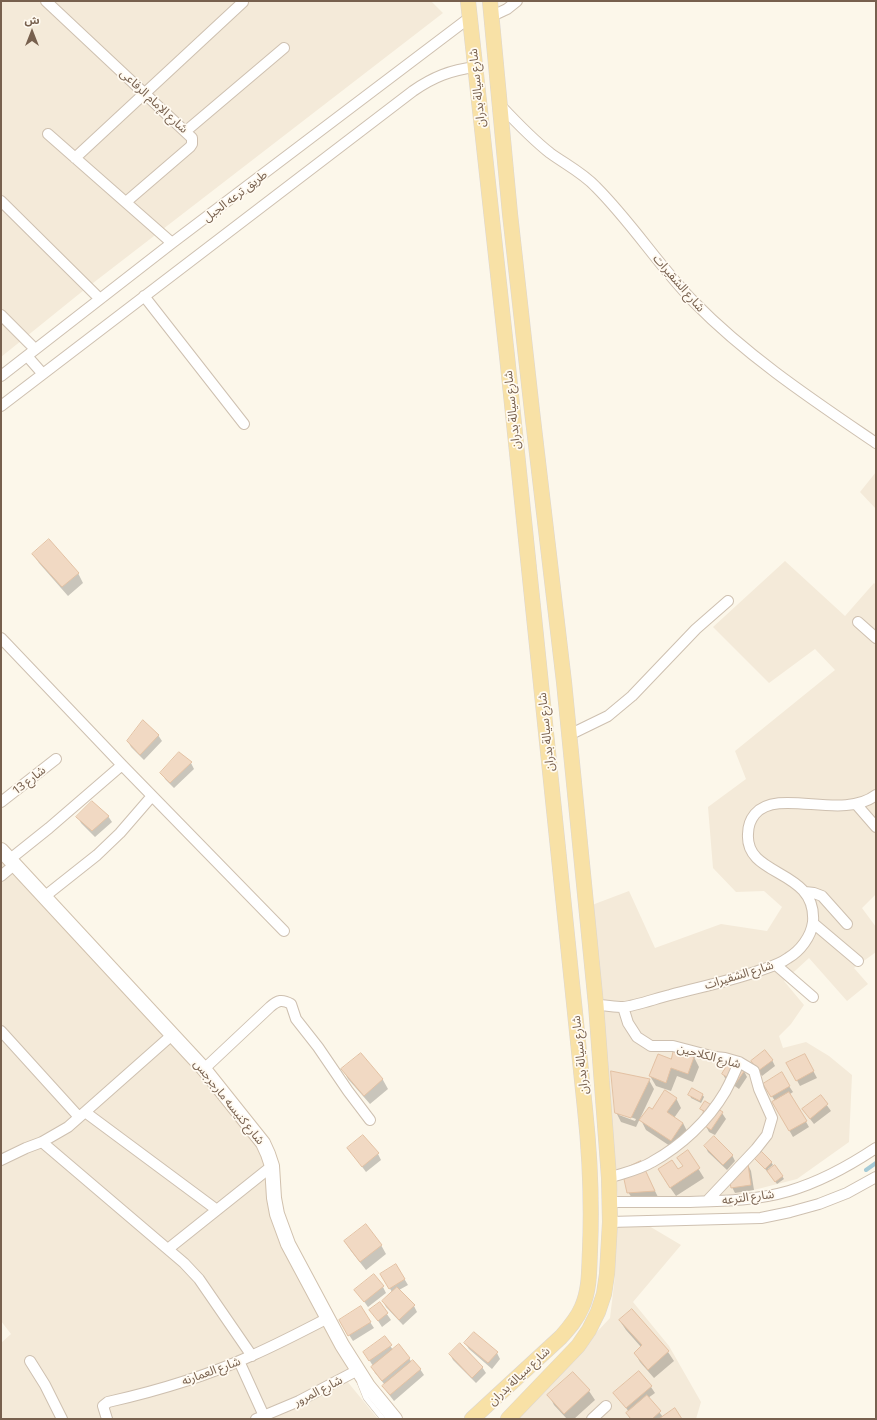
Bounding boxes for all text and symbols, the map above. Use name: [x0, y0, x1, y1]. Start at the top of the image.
north arrow: [12, 12, 52, 52]
text: ش: [24, 13, 40, 26]
street label: شارع سيالة بدران: [466, 48, 488, 128]
street label: شارع الإمام الرفاعى: [117, 66, 191, 136]
street label: طريق ترعه الجبل: [200, 167, 270, 225]
street label: شارع الشقيرات: [650, 251, 708, 315]
street label: شارع سيالة بدران: [501, 370, 523, 450]
street label: شارع سيالة بدران: [535, 692, 557, 772]
street label: شارع 13: [10, 763, 48, 797]
street label: شارع الشقيرات: [703, 958, 775, 992]
street label: شارع سيالة بدران: [569, 1015, 591, 1095]
street label: شارع الكلاحين: [676, 1041, 742, 1071]
street label: شارع كنيسه مارجرجس: [190, 1057, 268, 1147]
street label: شارع الترعه: [721, 1187, 775, 1207]
street label: شارع سيالة بدران: [485, 1344, 553, 1408]
street label: شارع العمارنه: [180, 1354, 242, 1388]
street label: شارع المرور: [291, 1373, 345, 1409]

